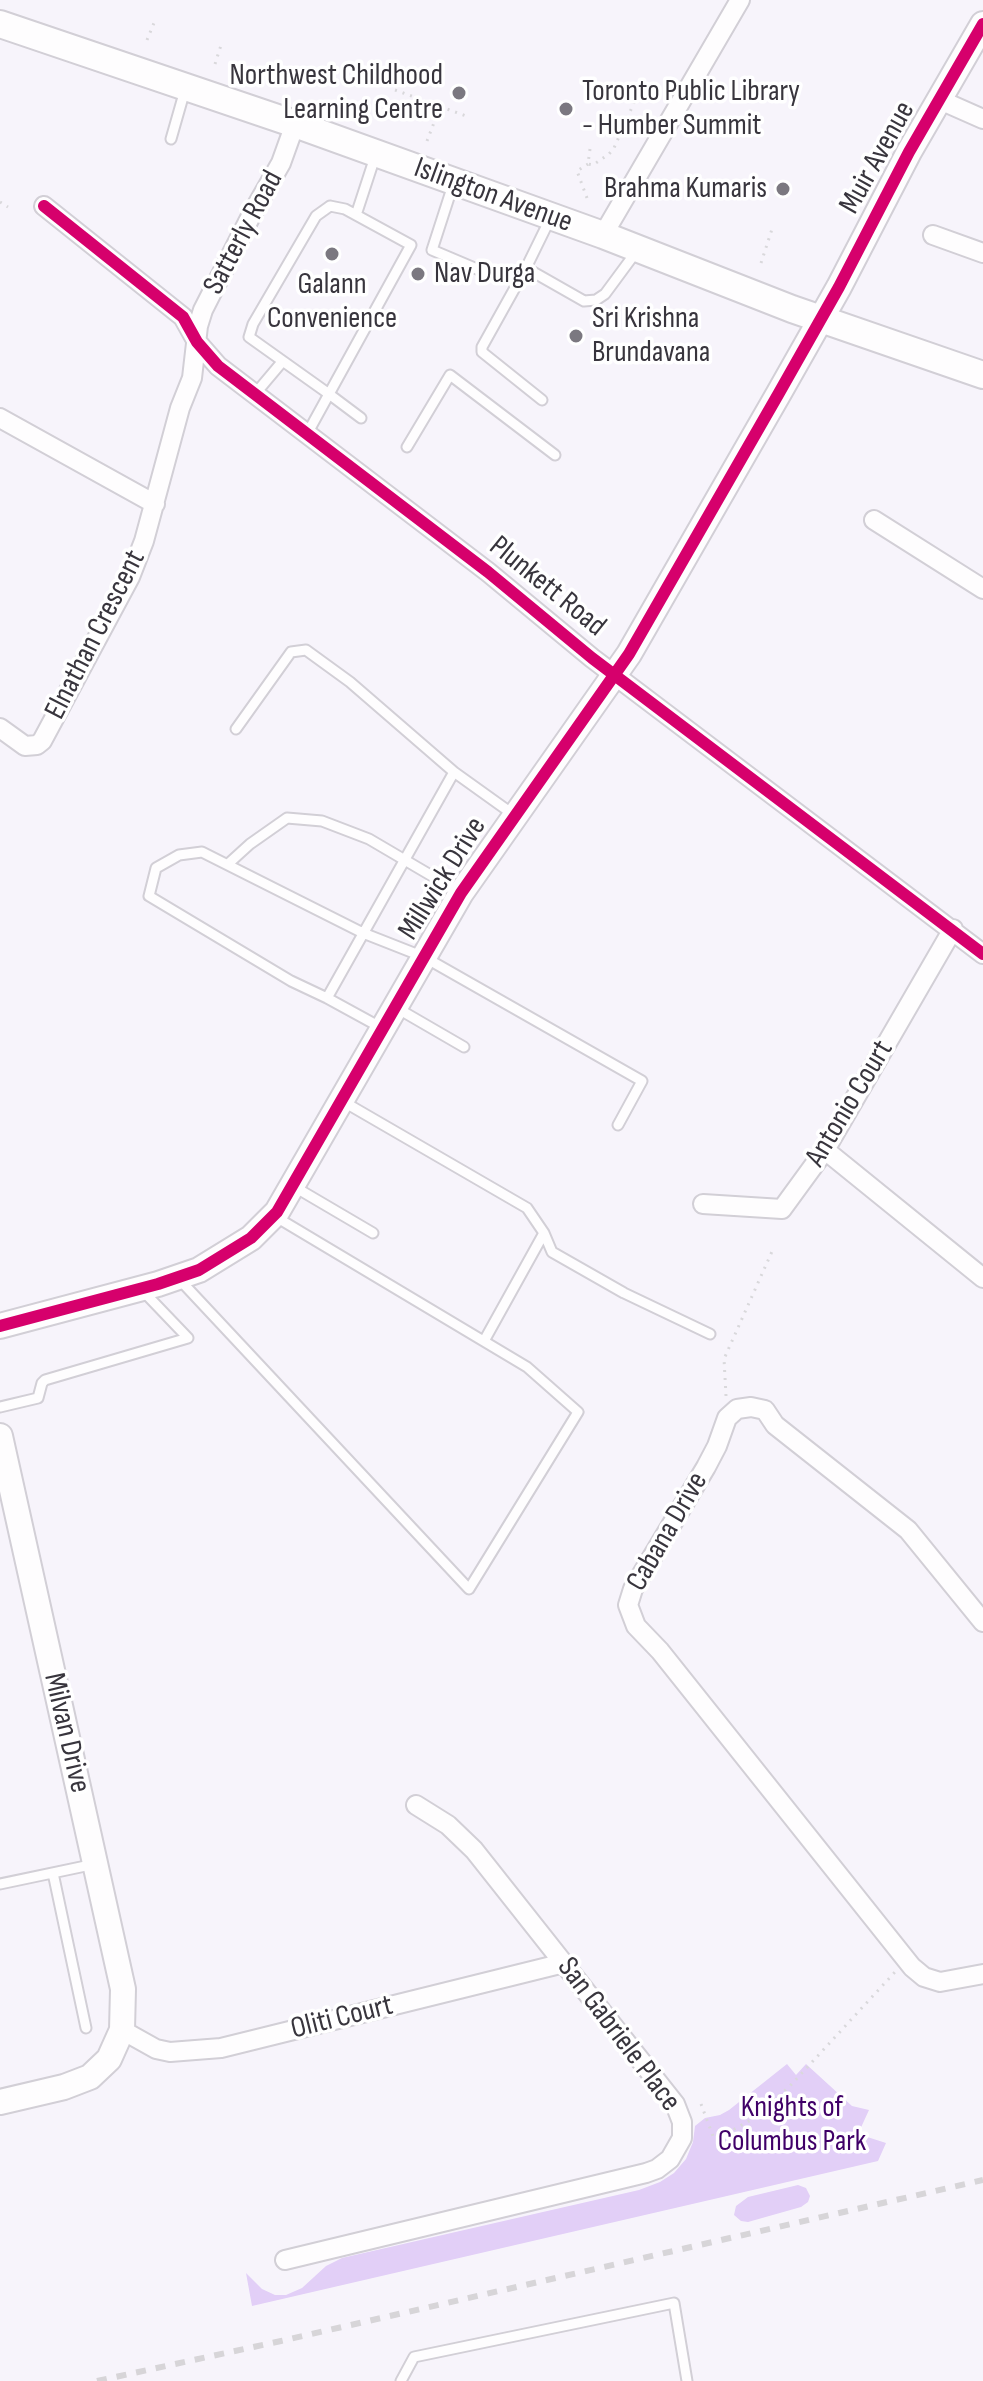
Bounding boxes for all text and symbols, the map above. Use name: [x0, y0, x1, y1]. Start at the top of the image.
place label: Northwest Childhood Learning Centre: [230, 58, 443, 128]
place label: Toronto Public Library - Humber Summit: [582, 74, 800, 144]
marker: Northwest Childhood Learning Centre: [450, 84, 468, 102]
street label: Muir Avenue: [833, 96, 923, 220]
marker: Toronto Public Library - Humber Summit: [557, 100, 575, 118]
street label: Islington Avenue: [409, 151, 577, 241]
street label: Satterly Road: [196, 165, 292, 301]
place label: Brahma Kumaris: [604, 171, 767, 207]
marker: Brahma Kumaris: [774, 180, 792, 198]
marker: Galann Convenience: [323, 245, 341, 263]
place label: Nav Durga: [434, 256, 535, 292]
marker: Nav Durga: [409, 265, 427, 283]
place label: Galann Convenience: [267, 267, 397, 338]
place label: Sri Krishna Brundavana: [592, 301, 710, 372]
marker: Sri Krishna Brundavana: [567, 327, 585, 345]
street label: Plunkett Road: [481, 529, 613, 645]
street label: Elnathan Crescent: [38, 544, 154, 726]
street label: Millwick Drive: [391, 811, 495, 947]
street label: Antonio Court: [798, 1034, 902, 1174]
street label: Cabana Drive: [620, 1466, 716, 1598]
street label: Milvan Drive: [35, 1670, 97, 1796]
street label: San Gabriele Place: [548, 1951, 688, 2119]
street label: Oliti Court: [287, 1988, 397, 2048]
park label: Knights of Columbus Park: [718, 2090, 866, 2160]

